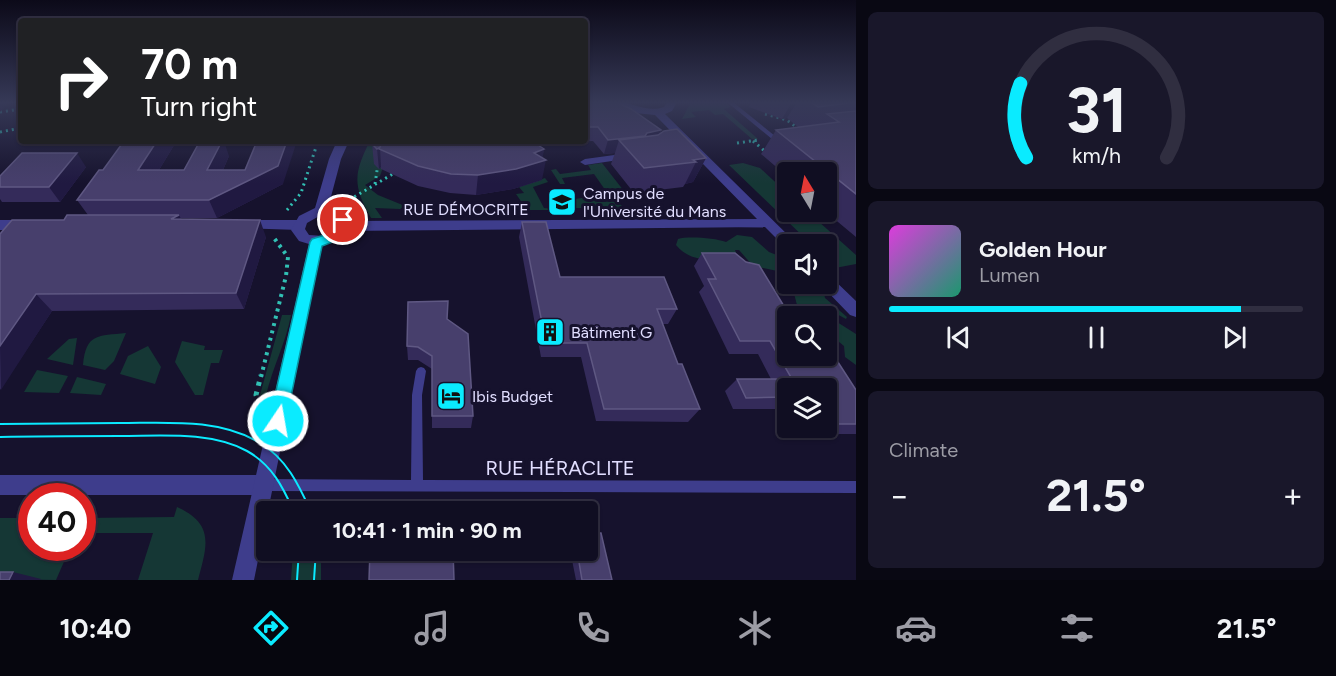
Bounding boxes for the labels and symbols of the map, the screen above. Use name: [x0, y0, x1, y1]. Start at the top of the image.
north arrow: [777, 162, 837, 222]
place label: Campus de l'Université du Mans: [583, 184, 726, 221]
school or university icon: Campus de l'Université du Mans: [546, 186, 578, 218]
pin: [317, 194, 368, 245]
street label: RUE DÉMOCRITE: [403, 200, 529, 219]
building icon: Bâtiment G: [534, 316, 566, 348]
place label: Bâtiment G: [571, 323, 652, 342]
hotel icon: Ibis Budget: [435, 380, 467, 412]
place label: Ibis Budget: [472, 387, 553, 406]
position arrow: [246, 389, 310, 453]
street label: RUE HÉRACLITE: [485, 456, 635, 480]
speed limit sign: 40: [18, 483, 96, 561]

